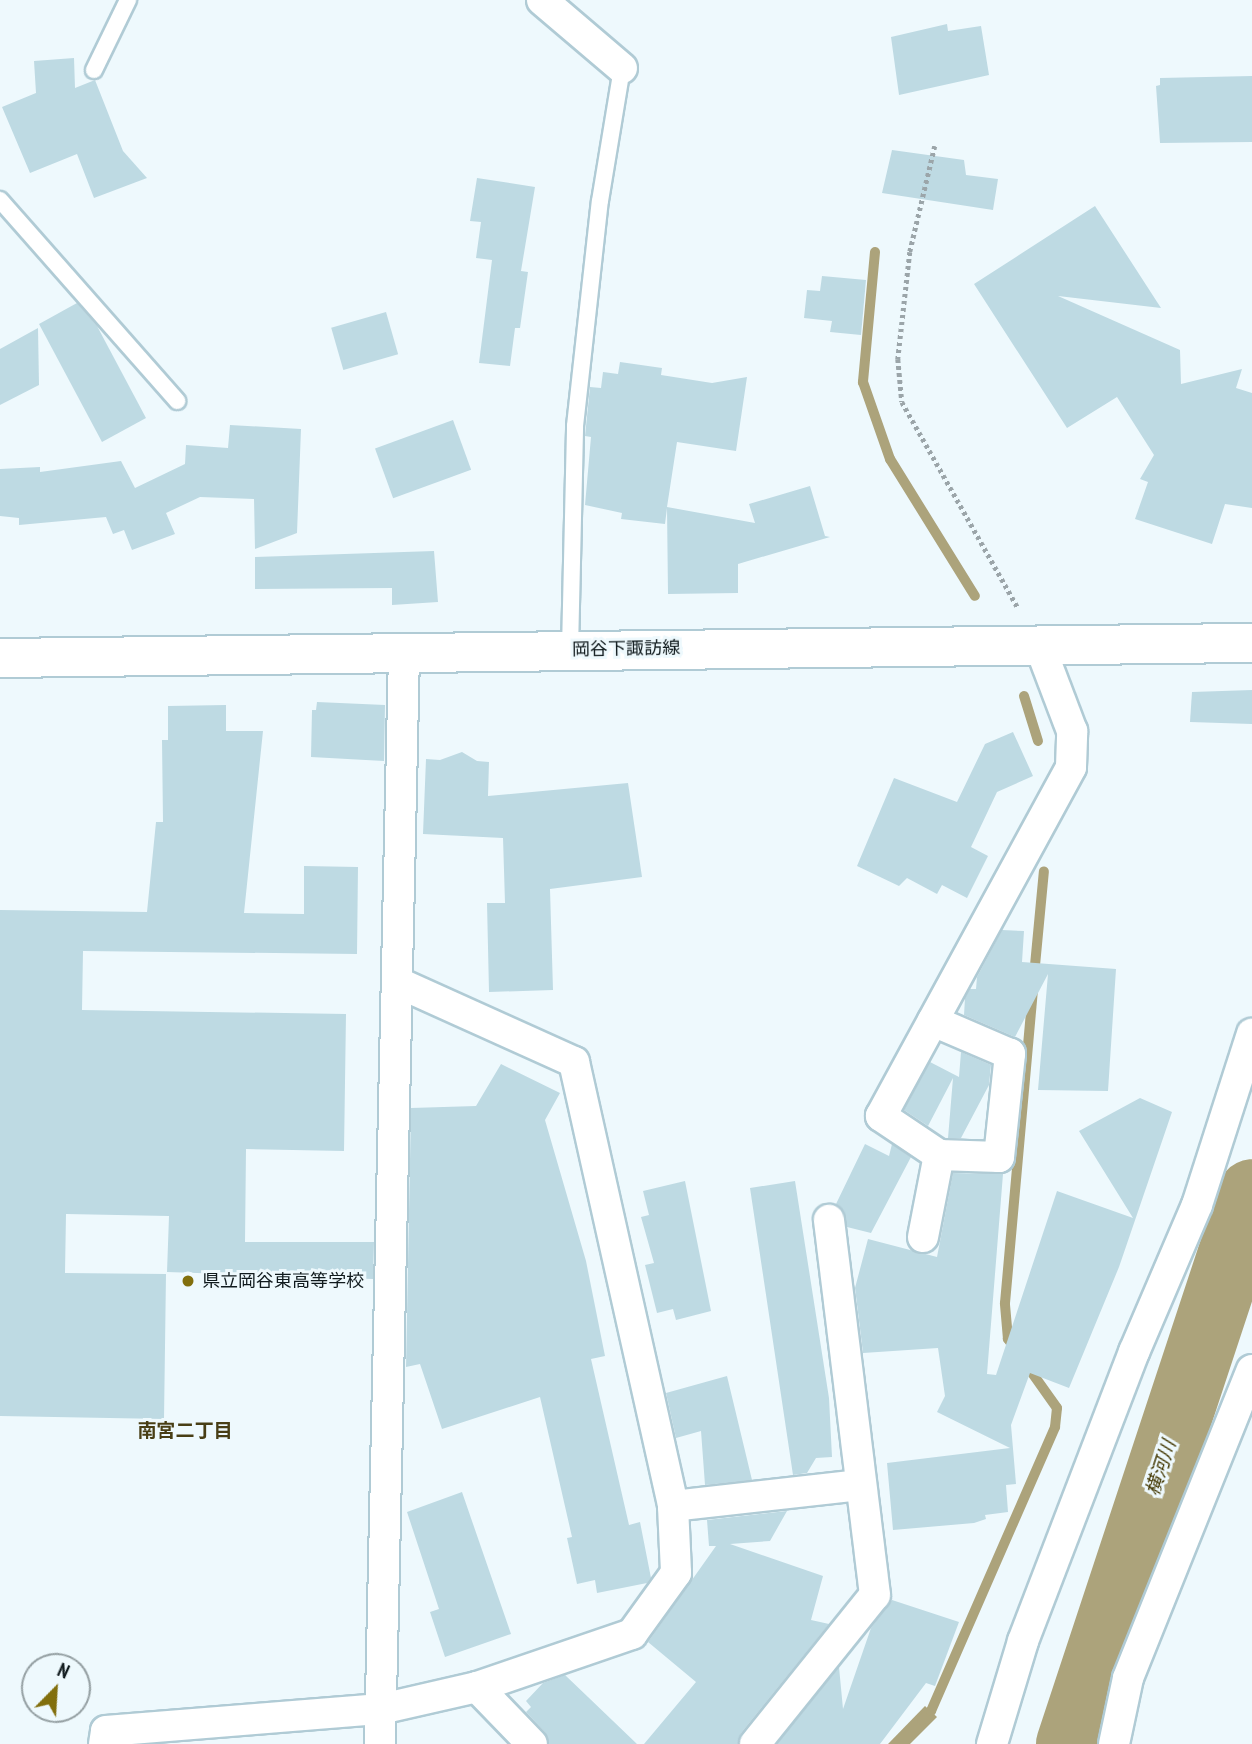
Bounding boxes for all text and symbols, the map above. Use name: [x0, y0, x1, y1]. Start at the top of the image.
street label: 岡谷下諏訪線: [572, 637, 680, 661]
place label: 県立岡谷東高等学校: [202, 1270, 364, 1292]
marker: 県立岡谷東高等学校: [180, 1273, 196, 1289]
district label: 南宮二丁目: [138, 1420, 232, 1442]
water label: 横河川: [1141, 1437, 1181, 1499]
north arrow: [21, 1653, 91, 1723]
text: N: [54, 1658, 73, 1684]

